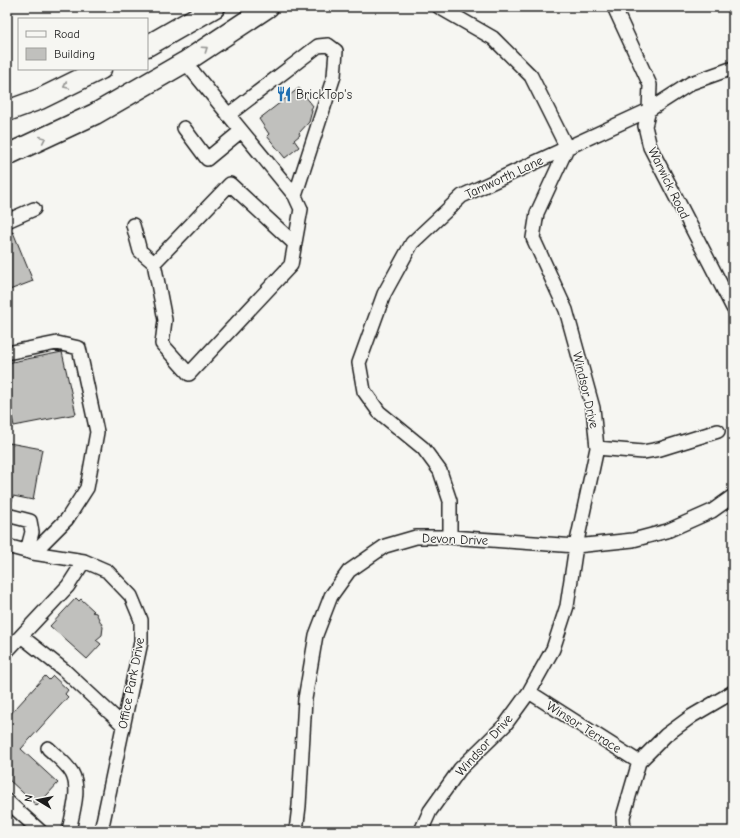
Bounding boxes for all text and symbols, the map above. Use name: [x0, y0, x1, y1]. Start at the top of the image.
legend: [18, 18, 148, 70]
text: Road: [54, 27, 80, 41]
one-way arrow: [201, 46, 208, 54]
text: Building: [54, 47, 95, 61]
one-way arrow: [63, 81, 71, 89]
restaurant icon: BrickTop's: [275, 85, 293, 103]
place label: BrickTop's: [296, 87, 352, 102]
one-way arrow: [38, 136, 46, 144]
street label: Warwick Road: [645, 145, 693, 221]
street label: Tamworth Lane: [463, 152, 546, 202]
street label: Windsor Drive: [570, 350, 602, 430]
street label: Devon Drive: [422, 530, 489, 548]
street label: Office Park Drive: [115, 635, 147, 730]
street label: Winsor Terrace: [544, 698, 624, 756]
street label: Windsor Drive: [452, 711, 516, 779]
north arrow: [18, 780, 58, 820]
text: N: [22, 794, 36, 803]

